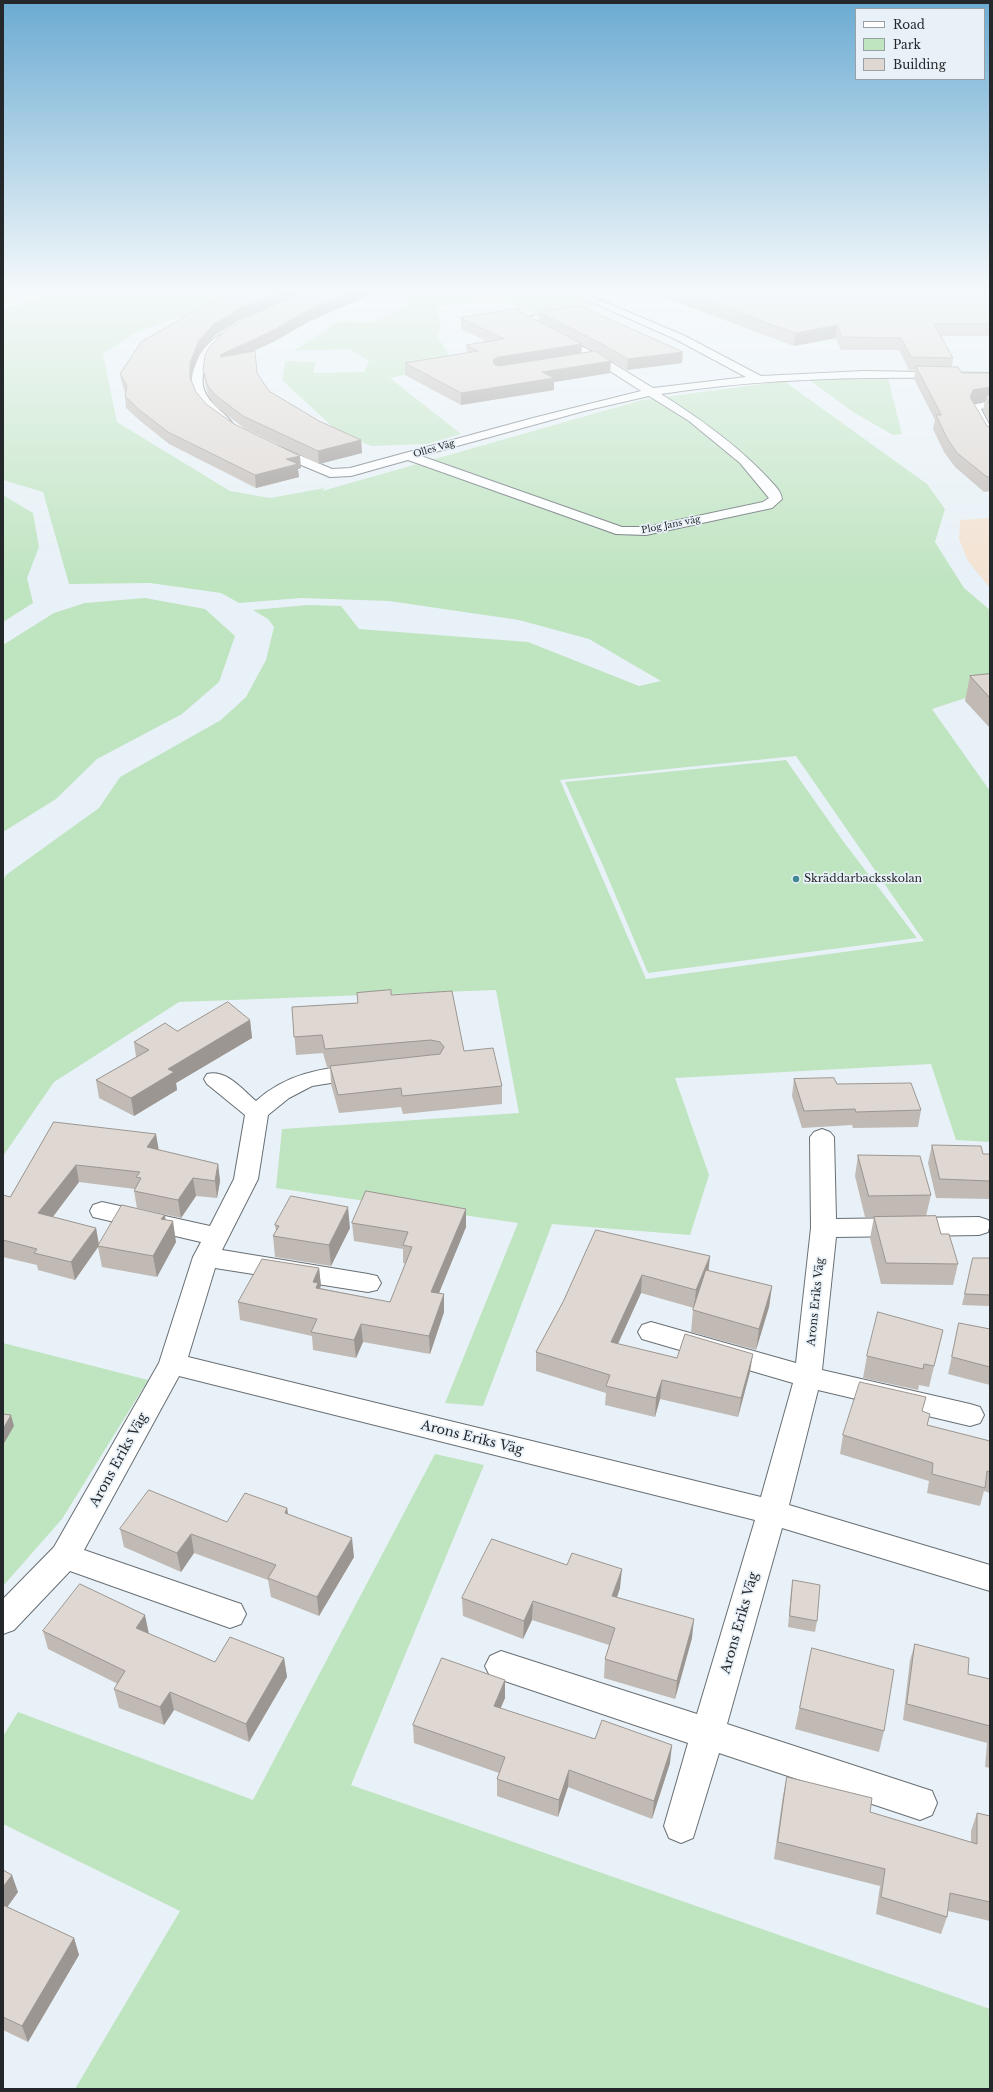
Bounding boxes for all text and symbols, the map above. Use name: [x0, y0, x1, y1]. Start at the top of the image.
legend: [855, 8, 985, 80]
text: Road: [893, 17, 925, 32]
text: Park: [893, 37, 921, 52]
text: Building: [893, 57, 946, 72]
street label: Olles Väg: [412, 438, 456, 460]
street label: Plog Jans väg: [641, 514, 701, 536]
place label: Skräddarbacksskolan: [804, 872, 922, 886]
marker: Skräddarbacksskolan: [791, 874, 801, 884]
street label: Arons Eriks Väg: [805, 1257, 827, 1347]
street label: Arons Eriks Väg: [87, 1410, 151, 1510]
street label: Arons Eriks Väg: [419, 1418, 525, 1458]
street label: Arons Eriks Väg: [718, 1570, 762, 1676]

